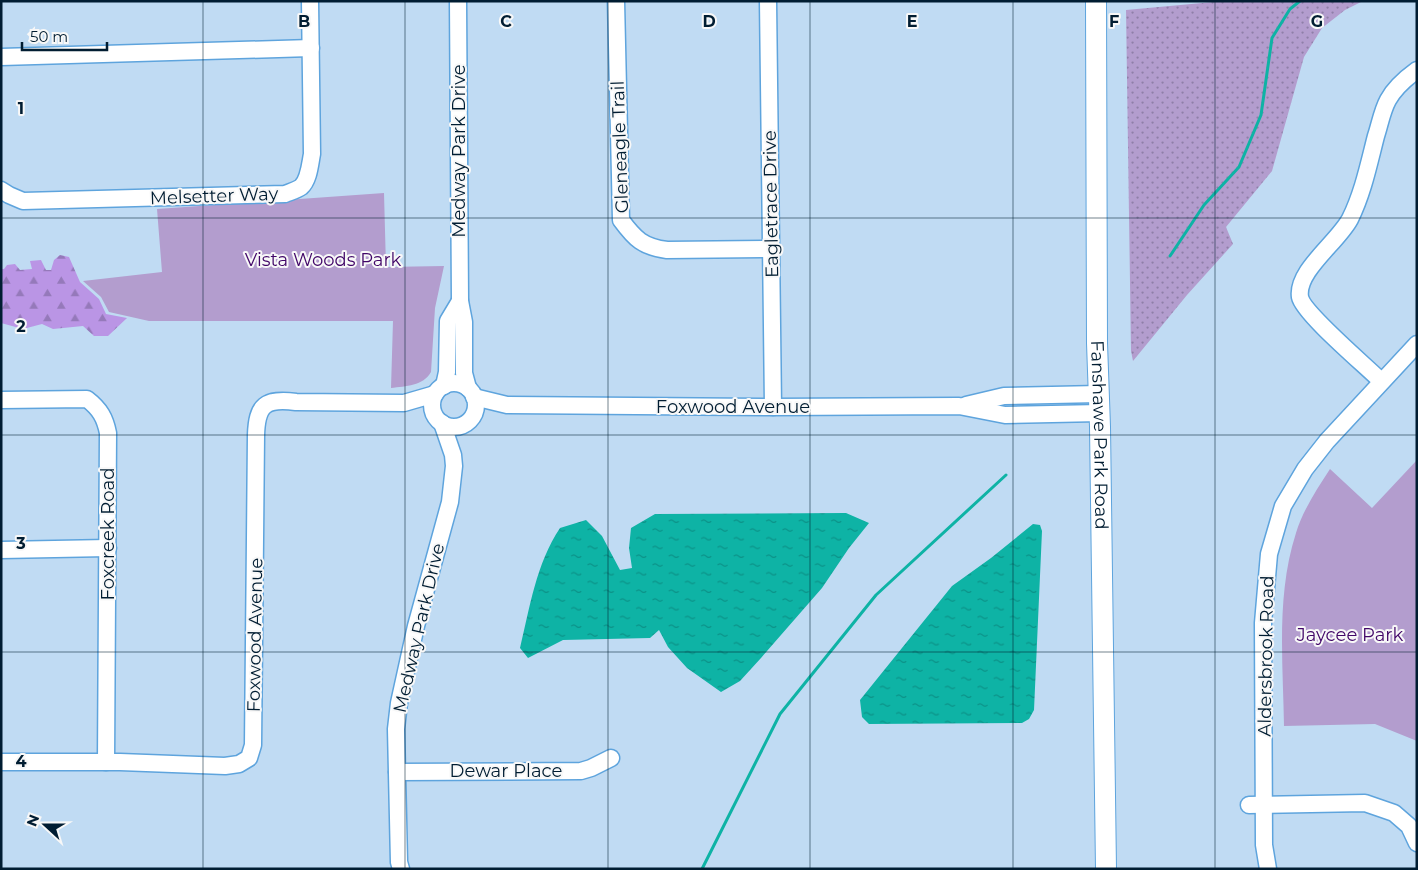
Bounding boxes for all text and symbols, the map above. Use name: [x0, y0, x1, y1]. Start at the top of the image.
text: B: [298, 12, 310, 31]
text: C: [500, 12, 512, 31]
text: D: [702, 12, 716, 31]
text: E: [907, 12, 917, 31]
text: F: [1109, 12, 1119, 31]
text: G: [1311, 12, 1323, 31]
scale bar: [22, 20, 108, 52]
text: 50 m: [30, 27, 68, 46]
street label: Medway Park Drive: [448, 64, 470, 238]
street label: Gleneagle Trail: [607, 80, 633, 214]
text: 1: [18, 99, 24, 118]
street label: Eagletrace Drive: [759, 130, 783, 278]
street label: Melsetter Way: [149, 183, 279, 209]
park label: Vista Woods Park: [245, 249, 402, 271]
text: 2: [16, 317, 26, 336]
street label: Fanshawe Park Road: [1086, 340, 1112, 530]
street label: Foxwood Avenue: [656, 396, 810, 418]
street label: Foxcreek Road: [97, 468, 119, 600]
text: 3: [15, 534, 26, 553]
street label: Medway Park Drive: [389, 541, 449, 715]
street label: Foxwood Avenue: [243, 558, 267, 712]
street label: Aldersbrook Road: [1254, 575, 1278, 737]
park label: Jaycee Park: [1296, 624, 1403, 646]
text: 4: [15, 752, 27, 771]
street label: Dewar Place: [450, 760, 563, 782]
north arrow: [20, 800, 70, 850]
text: N: [22, 812, 43, 829]

